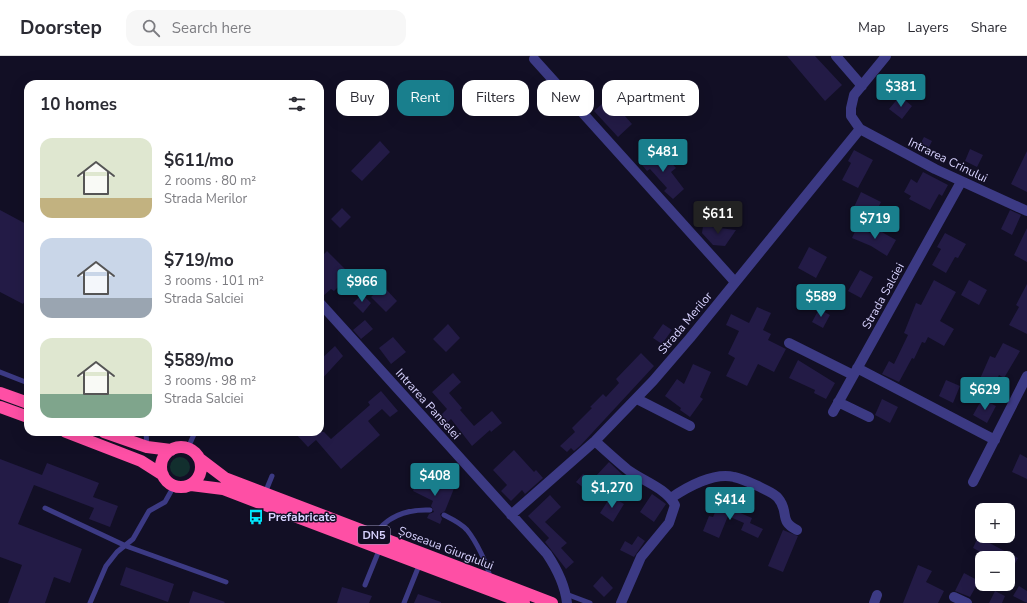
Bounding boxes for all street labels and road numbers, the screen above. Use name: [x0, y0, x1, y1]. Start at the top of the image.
street label: Intrarea Crinului: [906, 134, 990, 186]
street label: Strada Salciei: [858, 260, 908, 332]
street label: Strada Merilor: [654, 288, 716, 358]
street label: Intrarea Panselei: [392, 365, 464, 443]
street label: Șoseaua Giurgiului: [396, 522, 496, 574]
road number: DN5: [358, 526, 390, 544]

